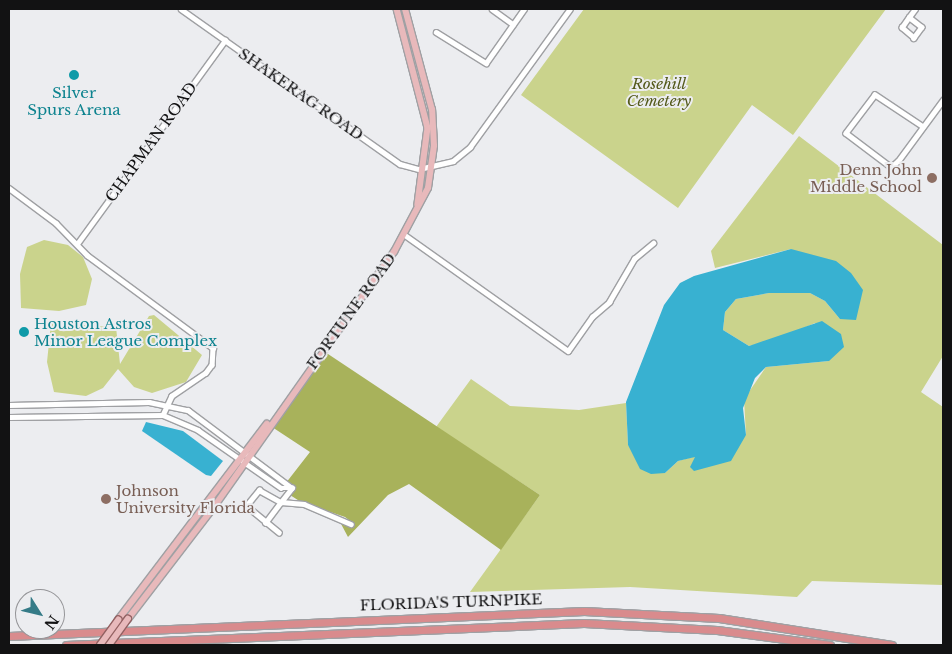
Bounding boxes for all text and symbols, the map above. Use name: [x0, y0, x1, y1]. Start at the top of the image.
street label: SHAKERAG ROAD: [235, 44, 367, 144]
marker: Silver Spurs Arena: [68, 69, 80, 81]
park label: Rosehill Cemetery: [627, 74, 691, 109]
street label: CHAPMAN ROAD: [101, 79, 201, 205]
place label: Silver Spurs Arena: [27, 83, 121, 118]
place label: Denn John Middle School: [810, 160, 922, 195]
marker: Denn John Middle School: [926, 172, 938, 184]
street label: FORTUNE ROAD: [303, 249, 399, 373]
place label: Houston Astros Minor League Complex: [34, 314, 217, 349]
marker: Houston Astros Minor League Complex: [18, 326, 30, 338]
place label: Johnson University Florida: [116, 481, 255, 516]
marker: Johnson University Florida: [100, 493, 112, 505]
north arrow: [15, 589, 65, 639]
street label: FLORIDA'S TURNPIKE: [359, 590, 543, 614]
text: N: [40, 612, 62, 633]

